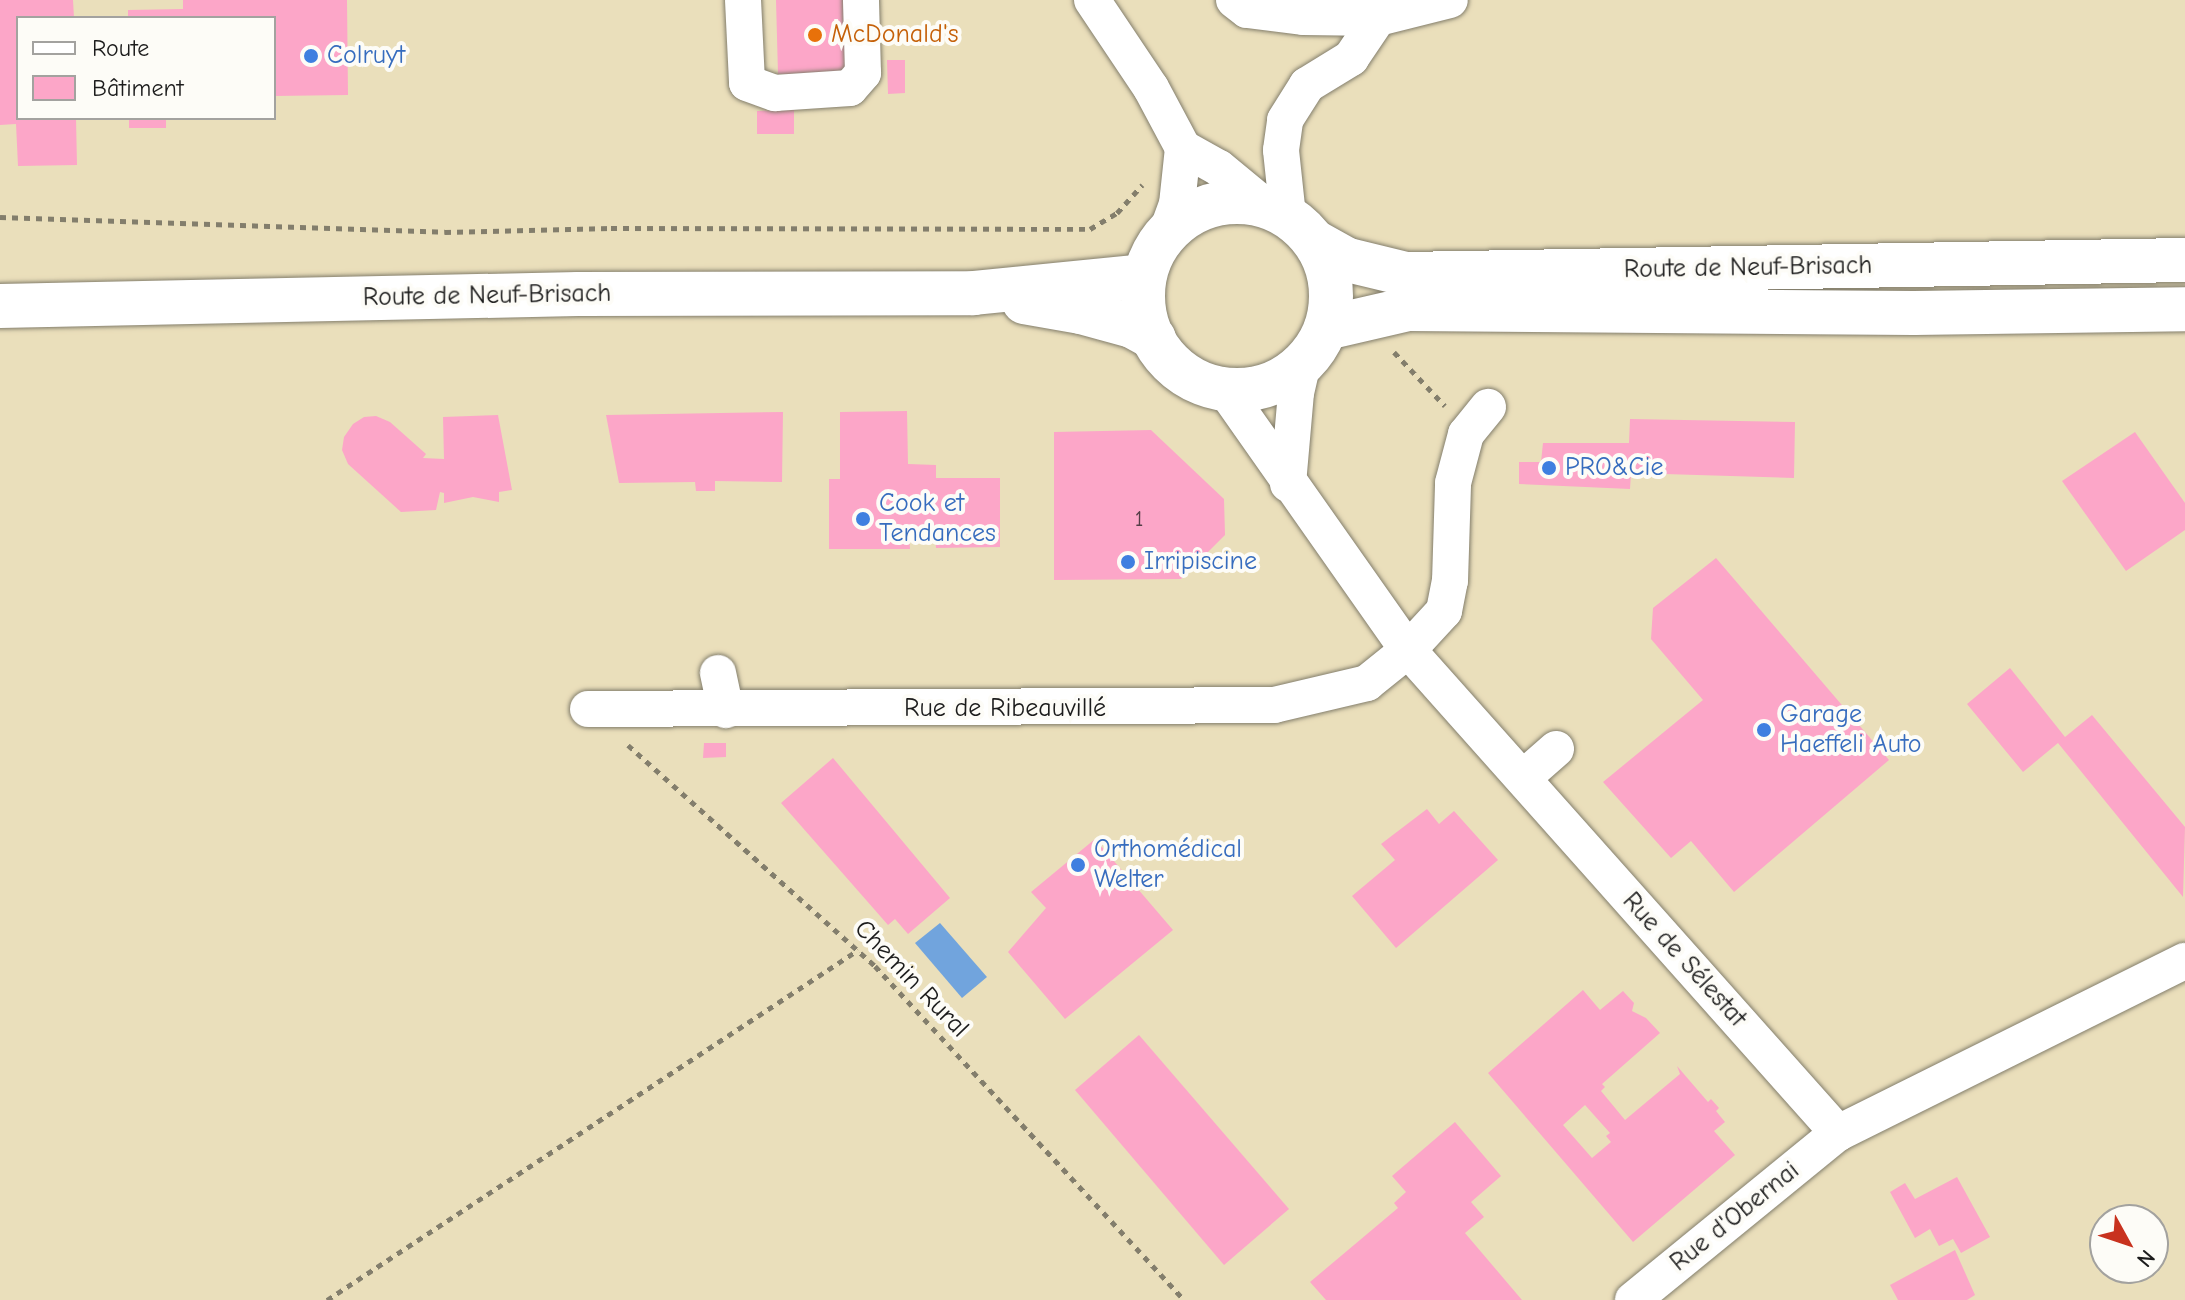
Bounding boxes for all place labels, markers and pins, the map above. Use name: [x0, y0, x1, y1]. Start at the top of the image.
place label: McDonald's: [831, 19, 959, 51]
marker: McDonald's: [806, 26, 824, 44]
place label: Colruyt: [327, 40, 405, 72]
marker: Colruyt: [302, 47, 320, 65]
place label: PRO&Cie: [1565, 452, 1663, 484]
marker: PRO&Cie: [1540, 459, 1558, 477]
place label: Cook et Tendances: [879, 488, 996, 550]
marker: Cook et Tendances: [854, 510, 872, 528]
place label: Irripiscine: [1144, 546, 1257, 578]
marker: Irripiscine: [1119, 553, 1137, 571]
place label: Garage Haeffeli Auto: [1780, 699, 1921, 760]
marker: Garage Haeffeli Auto: [1755, 721, 1773, 739]
place label: Orthomédical Welter: [1094, 834, 1242, 896]
marker: Orthomédical Welter: [1069, 856, 1087, 874]

